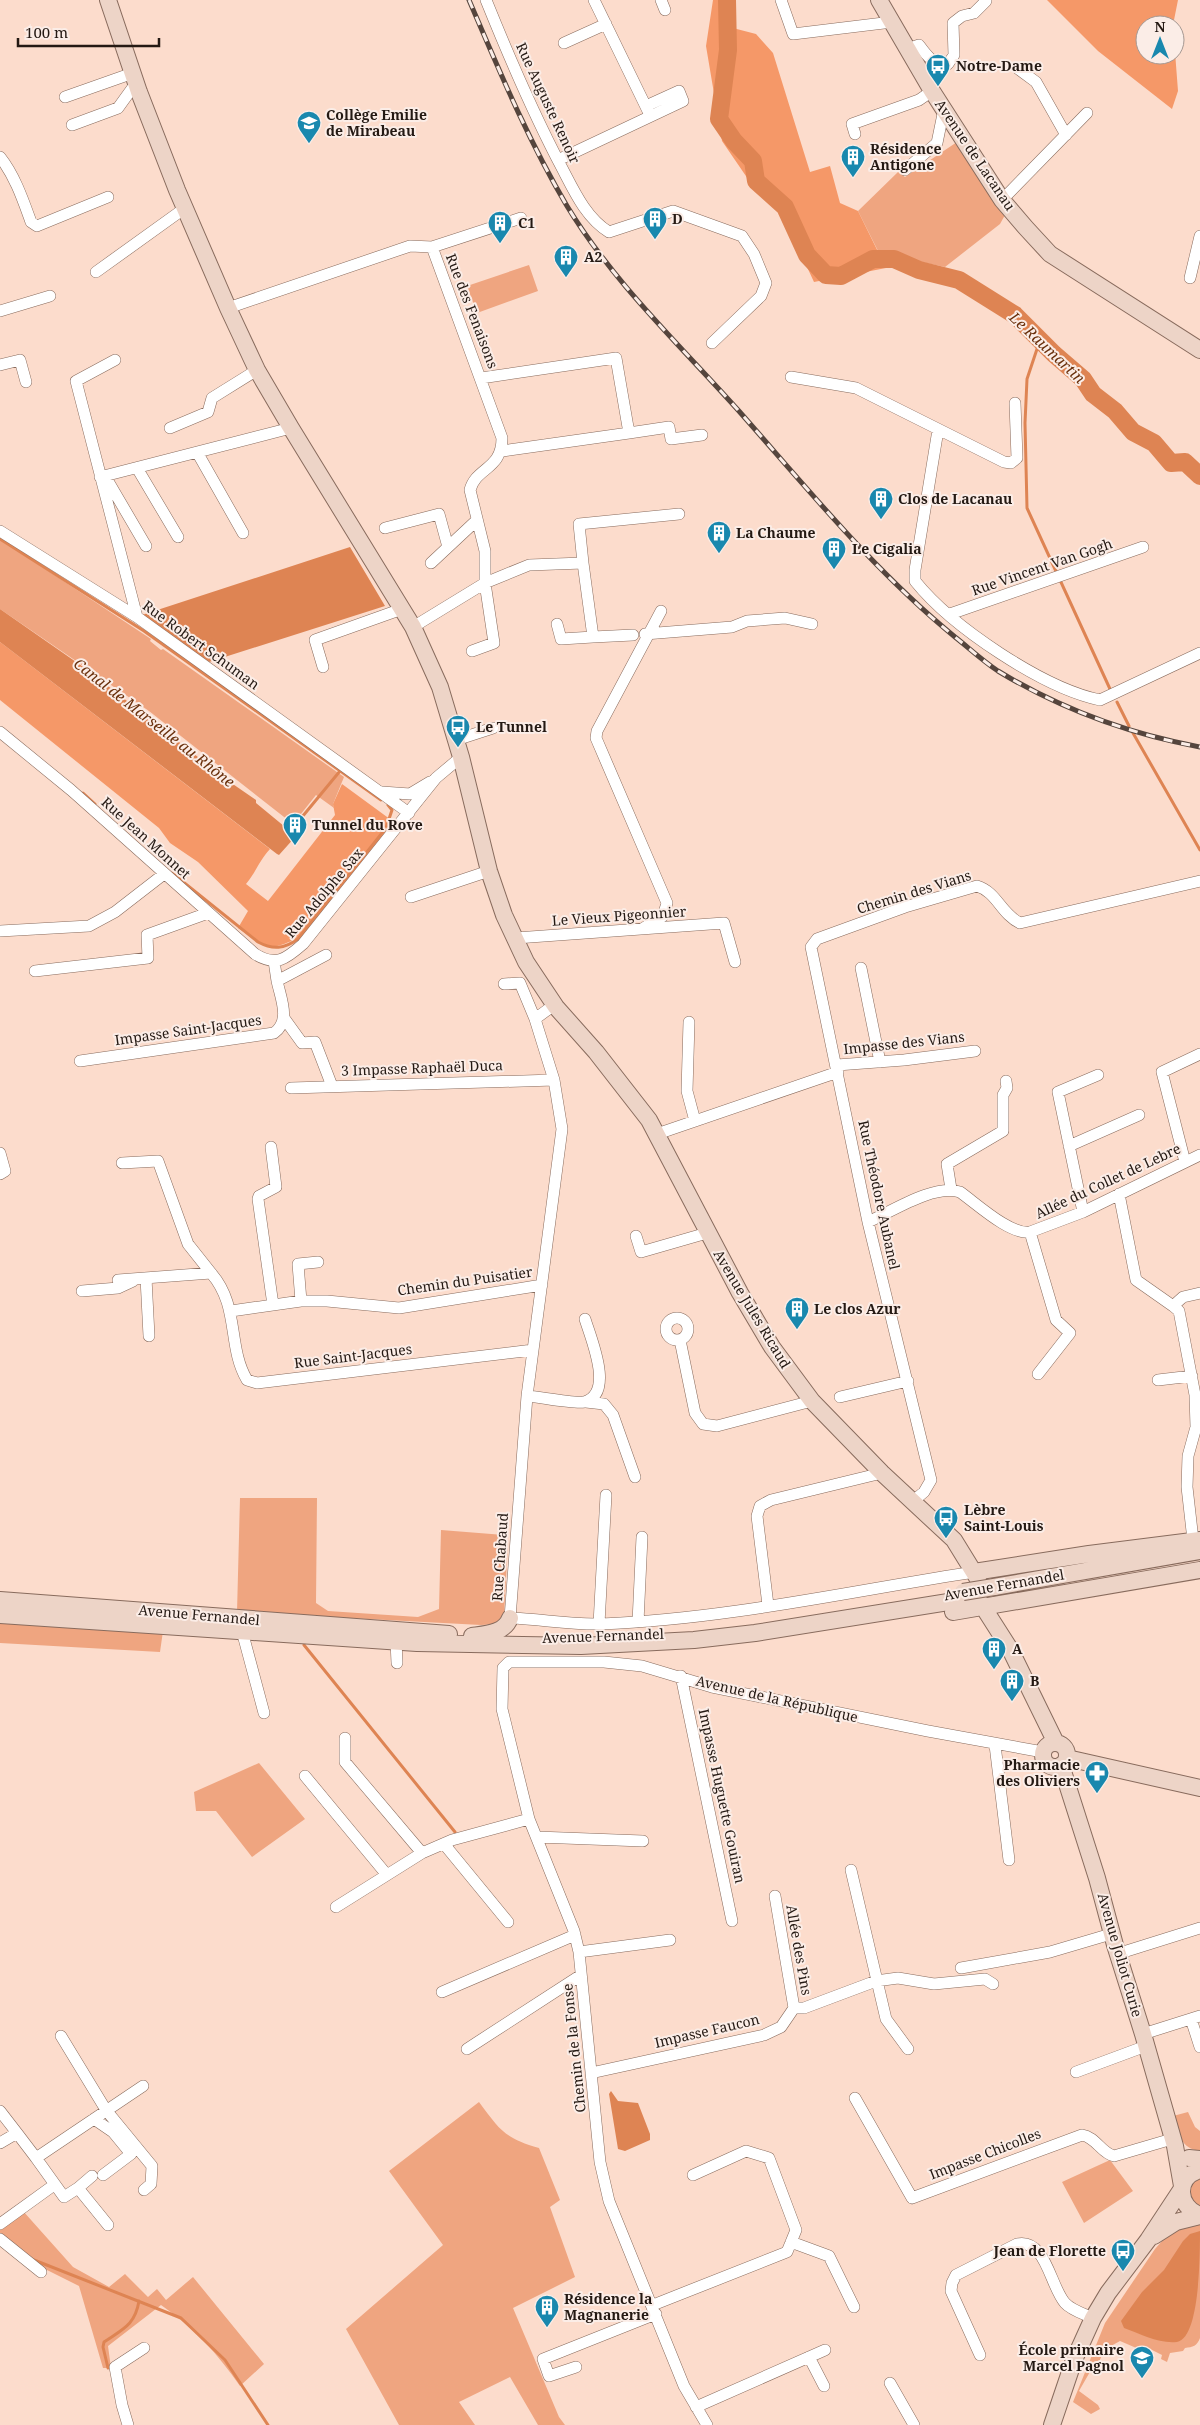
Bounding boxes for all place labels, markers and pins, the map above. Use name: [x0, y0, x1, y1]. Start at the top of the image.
bus stop icon: Notre-Dame: [925, 53, 951, 87]
place label: Notre-Dame: [956, 56, 1042, 75]
place label: Collège Emilie de Mirabeau: [326, 105, 427, 140]
school or university icon: Collège Emilie de Mirabeau: [296, 110, 322, 144]
place label: Résidence Antigone: [870, 139, 941, 174]
building icon: Résidence Antigone: [840, 144, 866, 178]
building icon: D: [642, 206, 668, 240]
place label: D: [672, 209, 683, 228]
building icon: C1: [487, 210, 513, 244]
place label: C1: [518, 213, 535, 232]
building icon: A2: [553, 244, 579, 278]
place label: A2: [584, 247, 603, 266]
building icon: Clos de Lacanau: [868, 486, 894, 520]
place label: Clos de Lacanau: [898, 489, 1012, 508]
building icon: La Chaume: [706, 520, 732, 554]
place label: La Chaume: [736, 523, 815, 542]
building icon: Le Cigalia: [821, 536, 847, 570]
place label: Le Cigalia: [852, 539, 922, 558]
bus stop icon: Le Tunnel: [445, 714, 471, 748]
place label: Le Tunnel: [476, 717, 547, 736]
building icon: Tunnel du Rove: [282, 812, 308, 846]
place label: Tunnel du Rove: [312, 815, 423, 834]
building icon: Le clos Azur: [784, 1296, 810, 1330]
place label: Le clos Azur: [814, 1299, 901, 1318]
place label: Lèbre Saint-Louis: [964, 1500, 1044, 1535]
bus stop icon: Lèbre Saint-Louis: [933, 1505, 959, 1539]
building icon: A: [981, 1636, 1007, 1670]
place label: A: [1012, 1639, 1023, 1658]
building icon: B: [999, 1668, 1025, 1702]
place label: B: [1030, 1671, 1039, 1690]
place label: Pharmacie des Oliviers: [996, 1755, 1080, 1790]
pharmacy icon: Pharmacie des Oliviers: [1084, 1760, 1110, 1794]
bus stop icon: Jean de Florette: [1110, 2238, 1136, 2272]
place label: Jean de Florette: [992, 2241, 1106, 2260]
place label: Résidence la Magnanerie: [564, 2289, 652, 2324]
building icon: Résidence la Magnanerie: [534, 2294, 560, 2328]
place label: École primaire Marcel Pagnol: [1019, 2340, 1124, 2375]
school or university icon: École primaire Marcel Pagnol: [1129, 2345, 1155, 2379]

